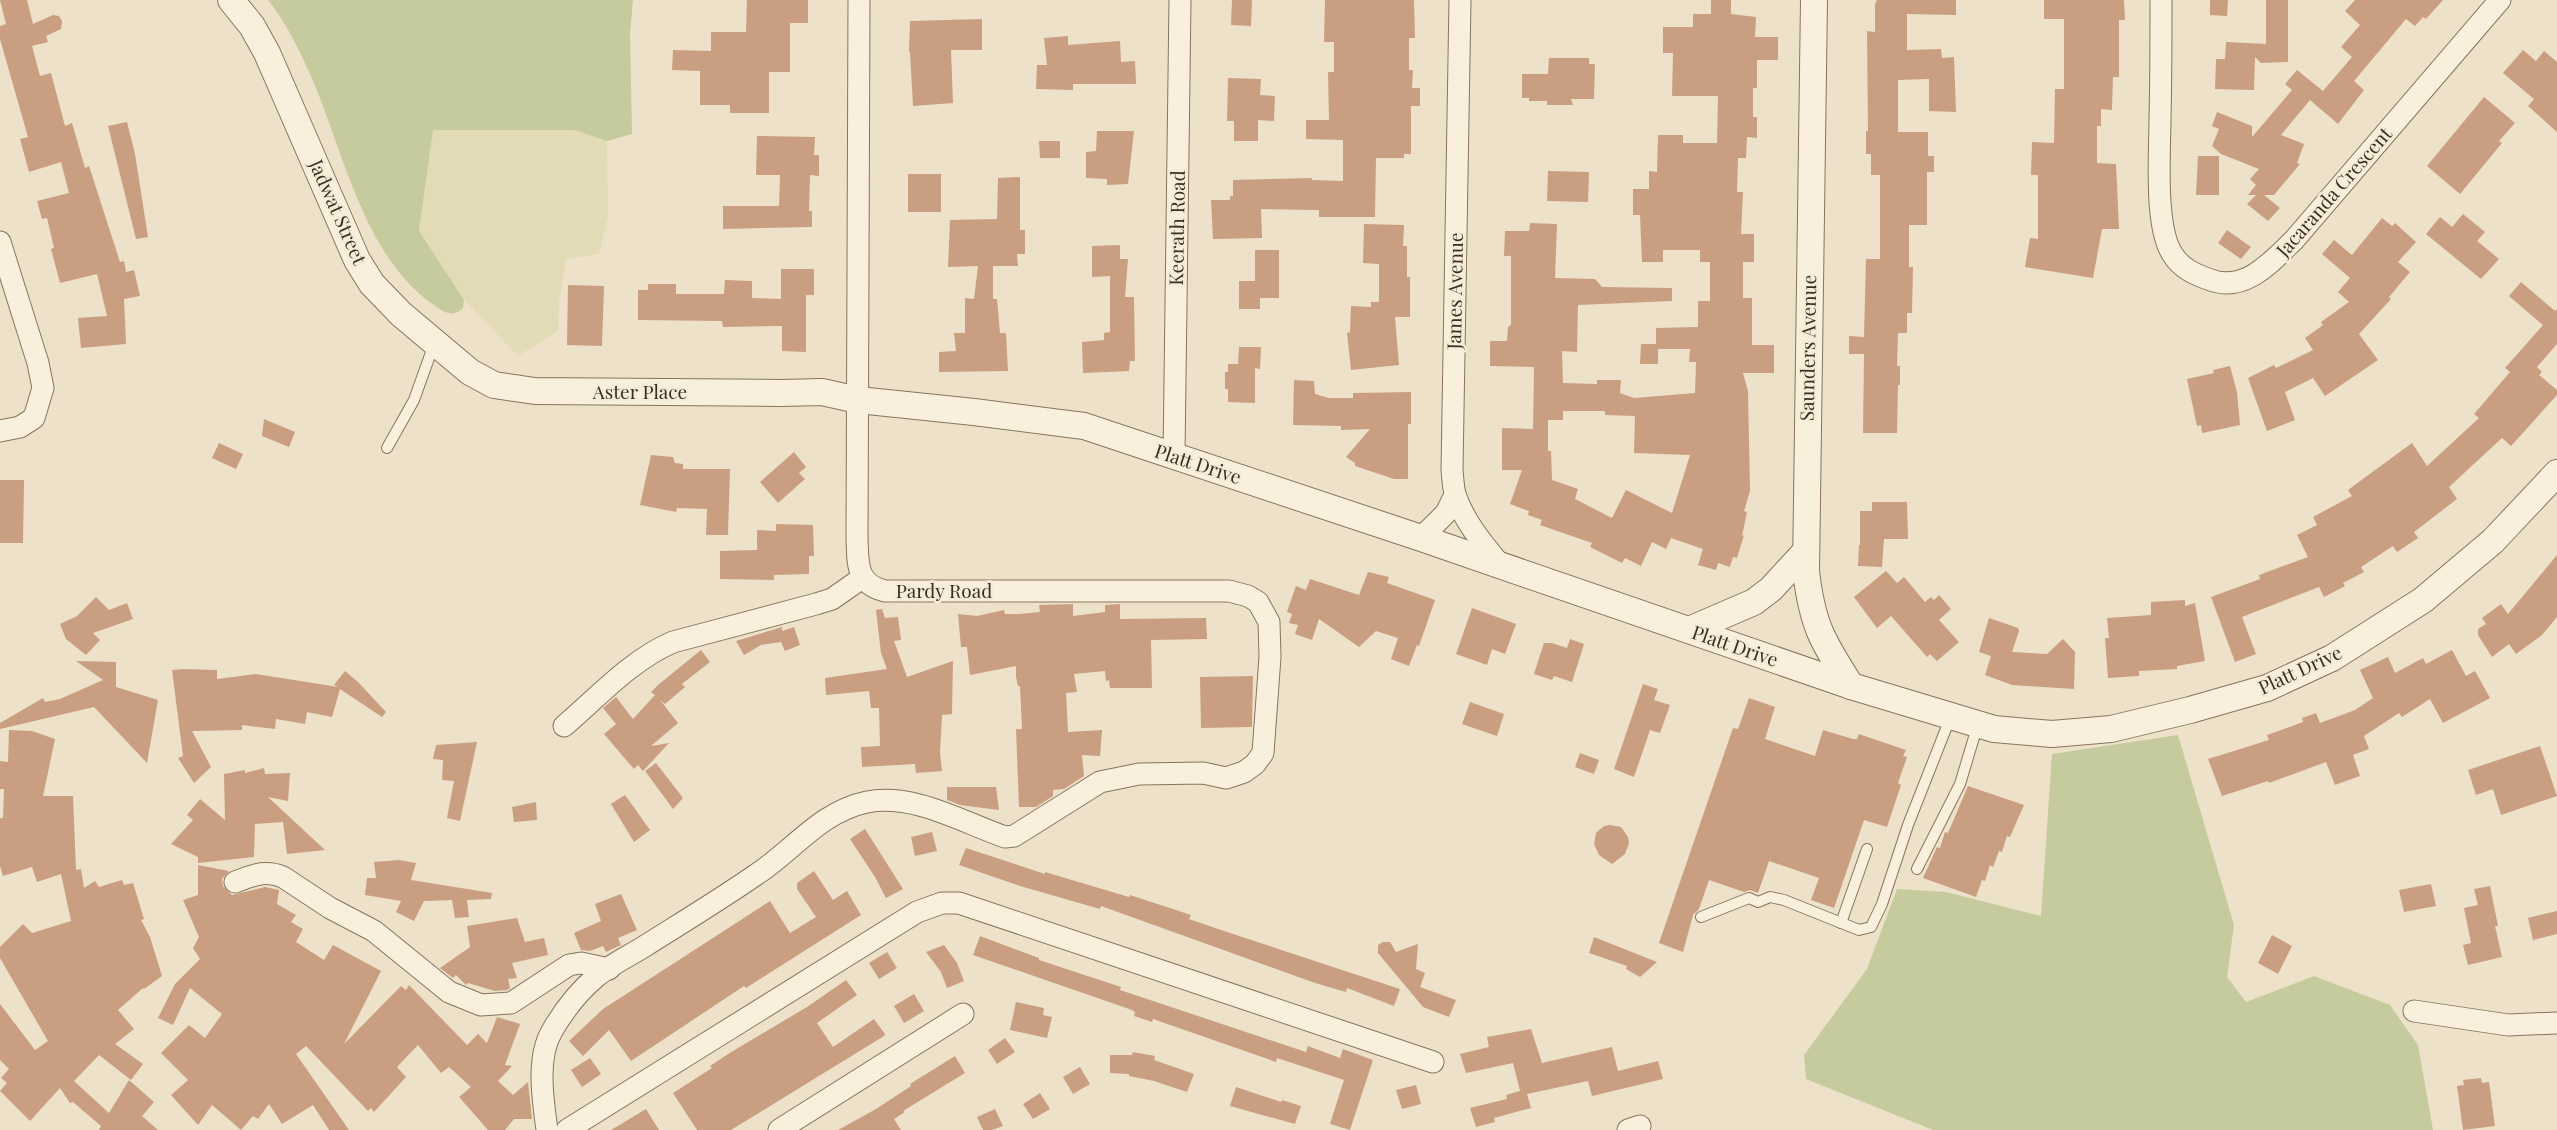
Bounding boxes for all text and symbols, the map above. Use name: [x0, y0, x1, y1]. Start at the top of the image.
street label: Jacaranda Crescent: [2269, 121, 2397, 263]
street label: Jadwat Street: [304, 154, 374, 268]
street label: Keerath Road: [1162, 170, 1190, 286]
street label: James Avenue: [1440, 232, 1468, 351]
street label: Saunders Avenue: [1793, 275, 1821, 421]
street label: Aster Place: [592, 378, 687, 404]
street label: Platt Drive: [1152, 437, 1245, 489]
street label: Pardy Road: [896, 577, 992, 603]
street label: Platt Drive: [1689, 618, 1782, 672]
street label: Platt Drive: [2254, 638, 2346, 700]

